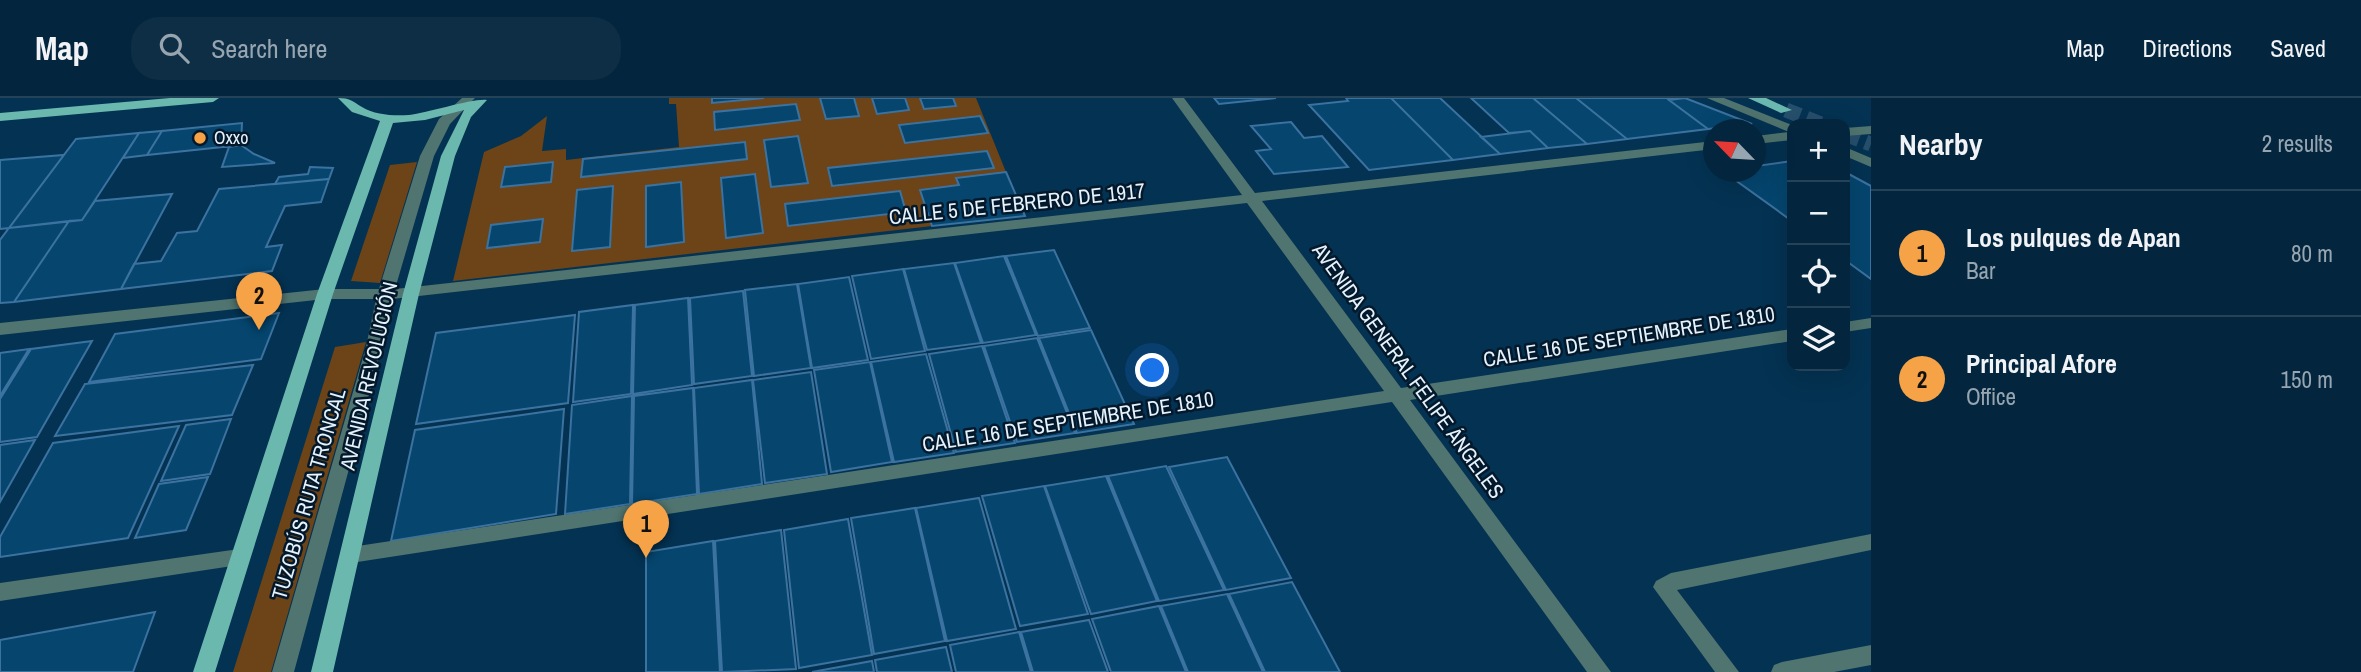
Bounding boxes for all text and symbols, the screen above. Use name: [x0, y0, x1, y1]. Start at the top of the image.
search box: [131, 17, 621, 80]
text: Map: [35, 26, 89, 70]
icon: search: [155, 29, 193, 67]
text: Search here: [211, 31, 327, 66]
text: Map: [2066, 32, 2104, 64]
text: Directions: [2142, 32, 2232, 64]
text: Saved: [2270, 32, 2326, 64]
north arrow: [1703, 119, 1766, 182]
map controls: [1787, 119, 1850, 371]
button: +: [1787, 119, 1850, 182]
text: Nearby: [1899, 124, 1982, 164]
place label: Oxxo: [214, 125, 248, 150]
text: 2 results: [2262, 128, 2333, 159]
marker: Oxxo: [192, 130, 208, 146]
street label: CALLE 5 DE FEBRERO DE 1917: [887, 176, 1146, 231]
button: −: [1787, 182, 1850, 245]
text: Los pulques de Apan: [1966, 220, 2181, 255]
street label: AVENIDA GENERAL FELIPE ÁNGELES: [1305, 236, 1511, 504]
text: 1: [1917, 238, 1927, 269]
text: 80 m: [2291, 238, 2333, 269]
button: locate: [1787, 245, 1850, 308]
text: Bar: [1966, 255, 1995, 286]
pin: 2: [236, 272, 282, 330]
street label: AVENIDA REVOLUCIÓN: [333, 279, 404, 474]
street label: CALLE 16 DE SEPTIEMBRE DE 1810: [1481, 299, 1777, 374]
button: layers: [1787, 308, 1850, 371]
text: Principal Afore: [1966, 346, 2117, 381]
your location: [1135, 353, 1169, 387]
text: 2: [1917, 364, 1927, 395]
text: 150 m: [2281, 364, 2333, 395]
text: Office: [1966, 381, 2016, 412]
street label: TUZOBÚS RUTA TRONCAL: [264, 384, 353, 603]
street label: CALLE 16 DE SEPTIEMBRE DE 1810: [920, 384, 1216, 459]
pin: 1: [623, 500, 669, 558]

